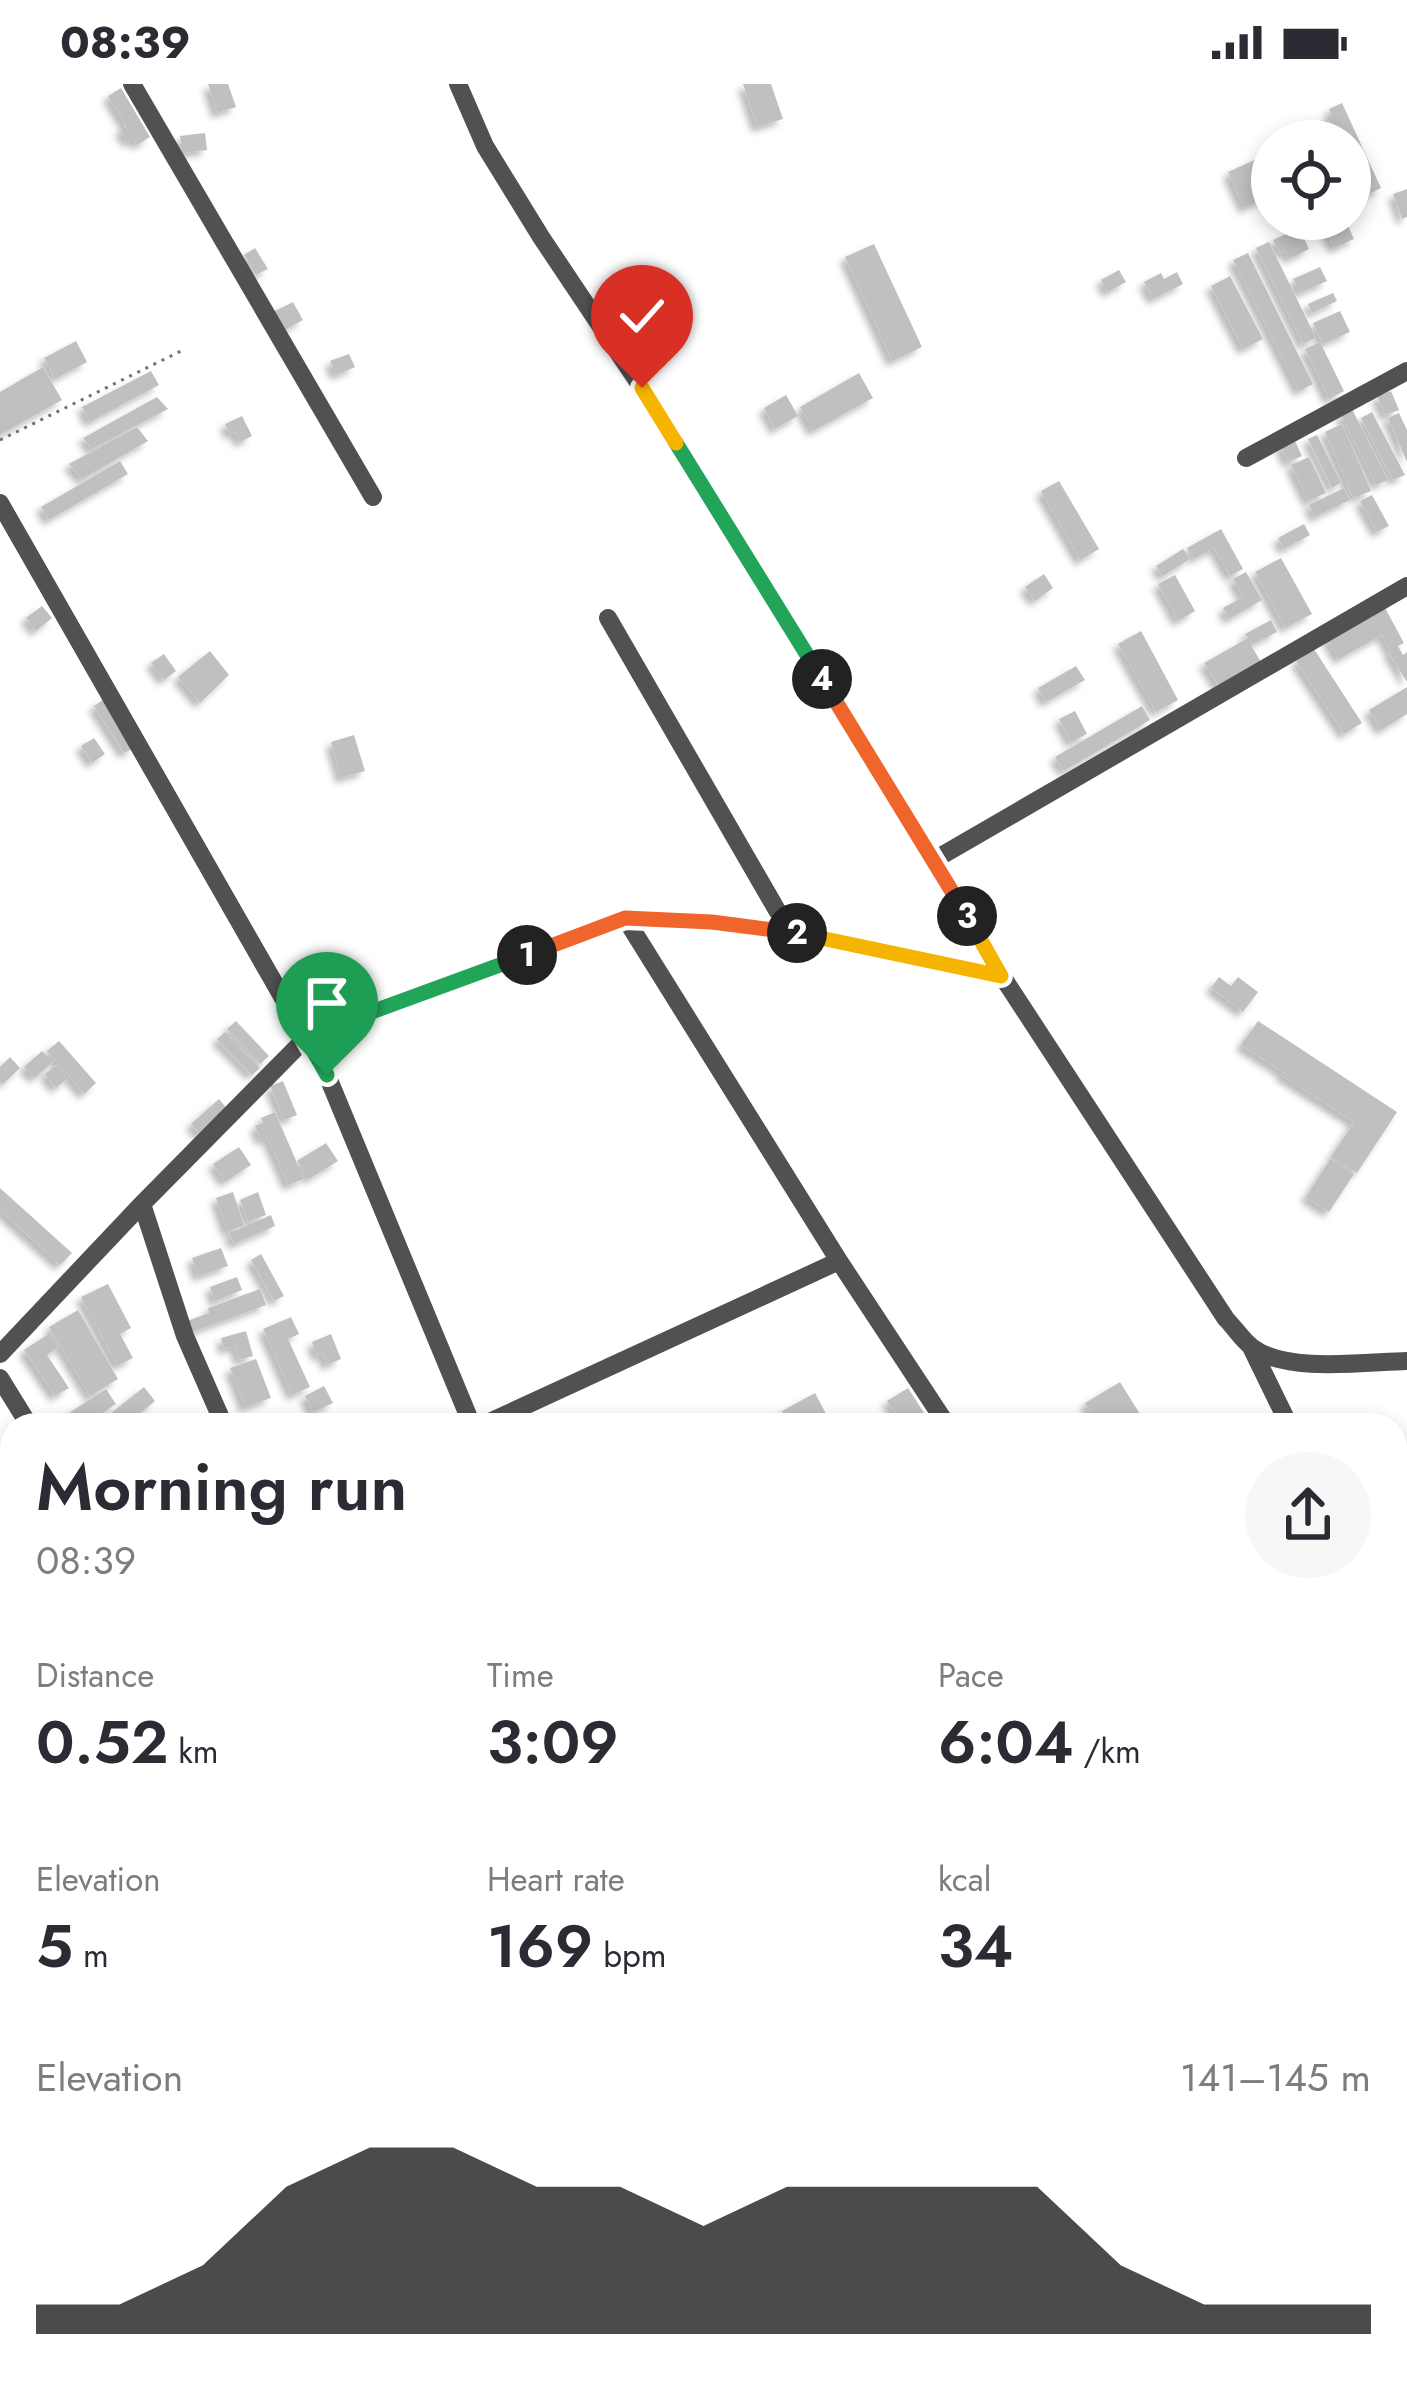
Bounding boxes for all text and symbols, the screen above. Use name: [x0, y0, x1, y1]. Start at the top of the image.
text: 08:39: [60, 10, 191, 75]
map controls: [1251, 120, 1371, 240]
button: locate: [1251, 120, 1371, 240]
pin: [591, 265, 693, 388]
icon: check: [609, 283, 675, 349]
pin: 4: [792, 649, 852, 709]
text: 4: [810, 655, 834, 702]
pin: 3: [937, 886, 997, 946]
text: 3: [957, 892, 977, 939]
pin: 2: [767, 903, 827, 963]
text: 2: [786, 909, 808, 956]
pin: 1: [497, 925, 557, 985]
text: 1: [519, 931, 535, 978]
pin: [276, 952, 378, 1075]
icon: arrive: [294, 970, 360, 1036]
text: Morning run: [36, 1439, 407, 1535]
button: share: [1245, 1452, 1371, 1578]
text: 08:39: [36, 1532, 136, 1589]
text: Distance: [36, 1652, 154, 1699]
text: Time: [487, 1652, 554, 1699]
text: Pace: [938, 1652, 1004, 1699]
text: 0.52: [36, 1699, 168, 1786]
text: 3:09: [487, 1699, 619, 1786]
text: 6:04: [938, 1699, 1074, 1786]
text: km: [168, 1728, 219, 1775]
text: /km: [1074, 1728, 1141, 1775]
text: Elevation: [36, 1856, 160, 1903]
text: Heart rate: [487, 1856, 625, 1903]
text: kcal: [938, 1856, 991, 1903]
text: 5: [36, 1903, 73, 1990]
text: 169: [487, 1903, 593, 1990]
text: 34: [938, 1903, 1014, 1990]
text: m: [73, 1932, 109, 1979]
text: bpm: [593, 1932, 667, 1979]
text: Elevation: [36, 2049, 183, 2106]
text: 141–145 m: [1180, 2049, 1371, 2106]

